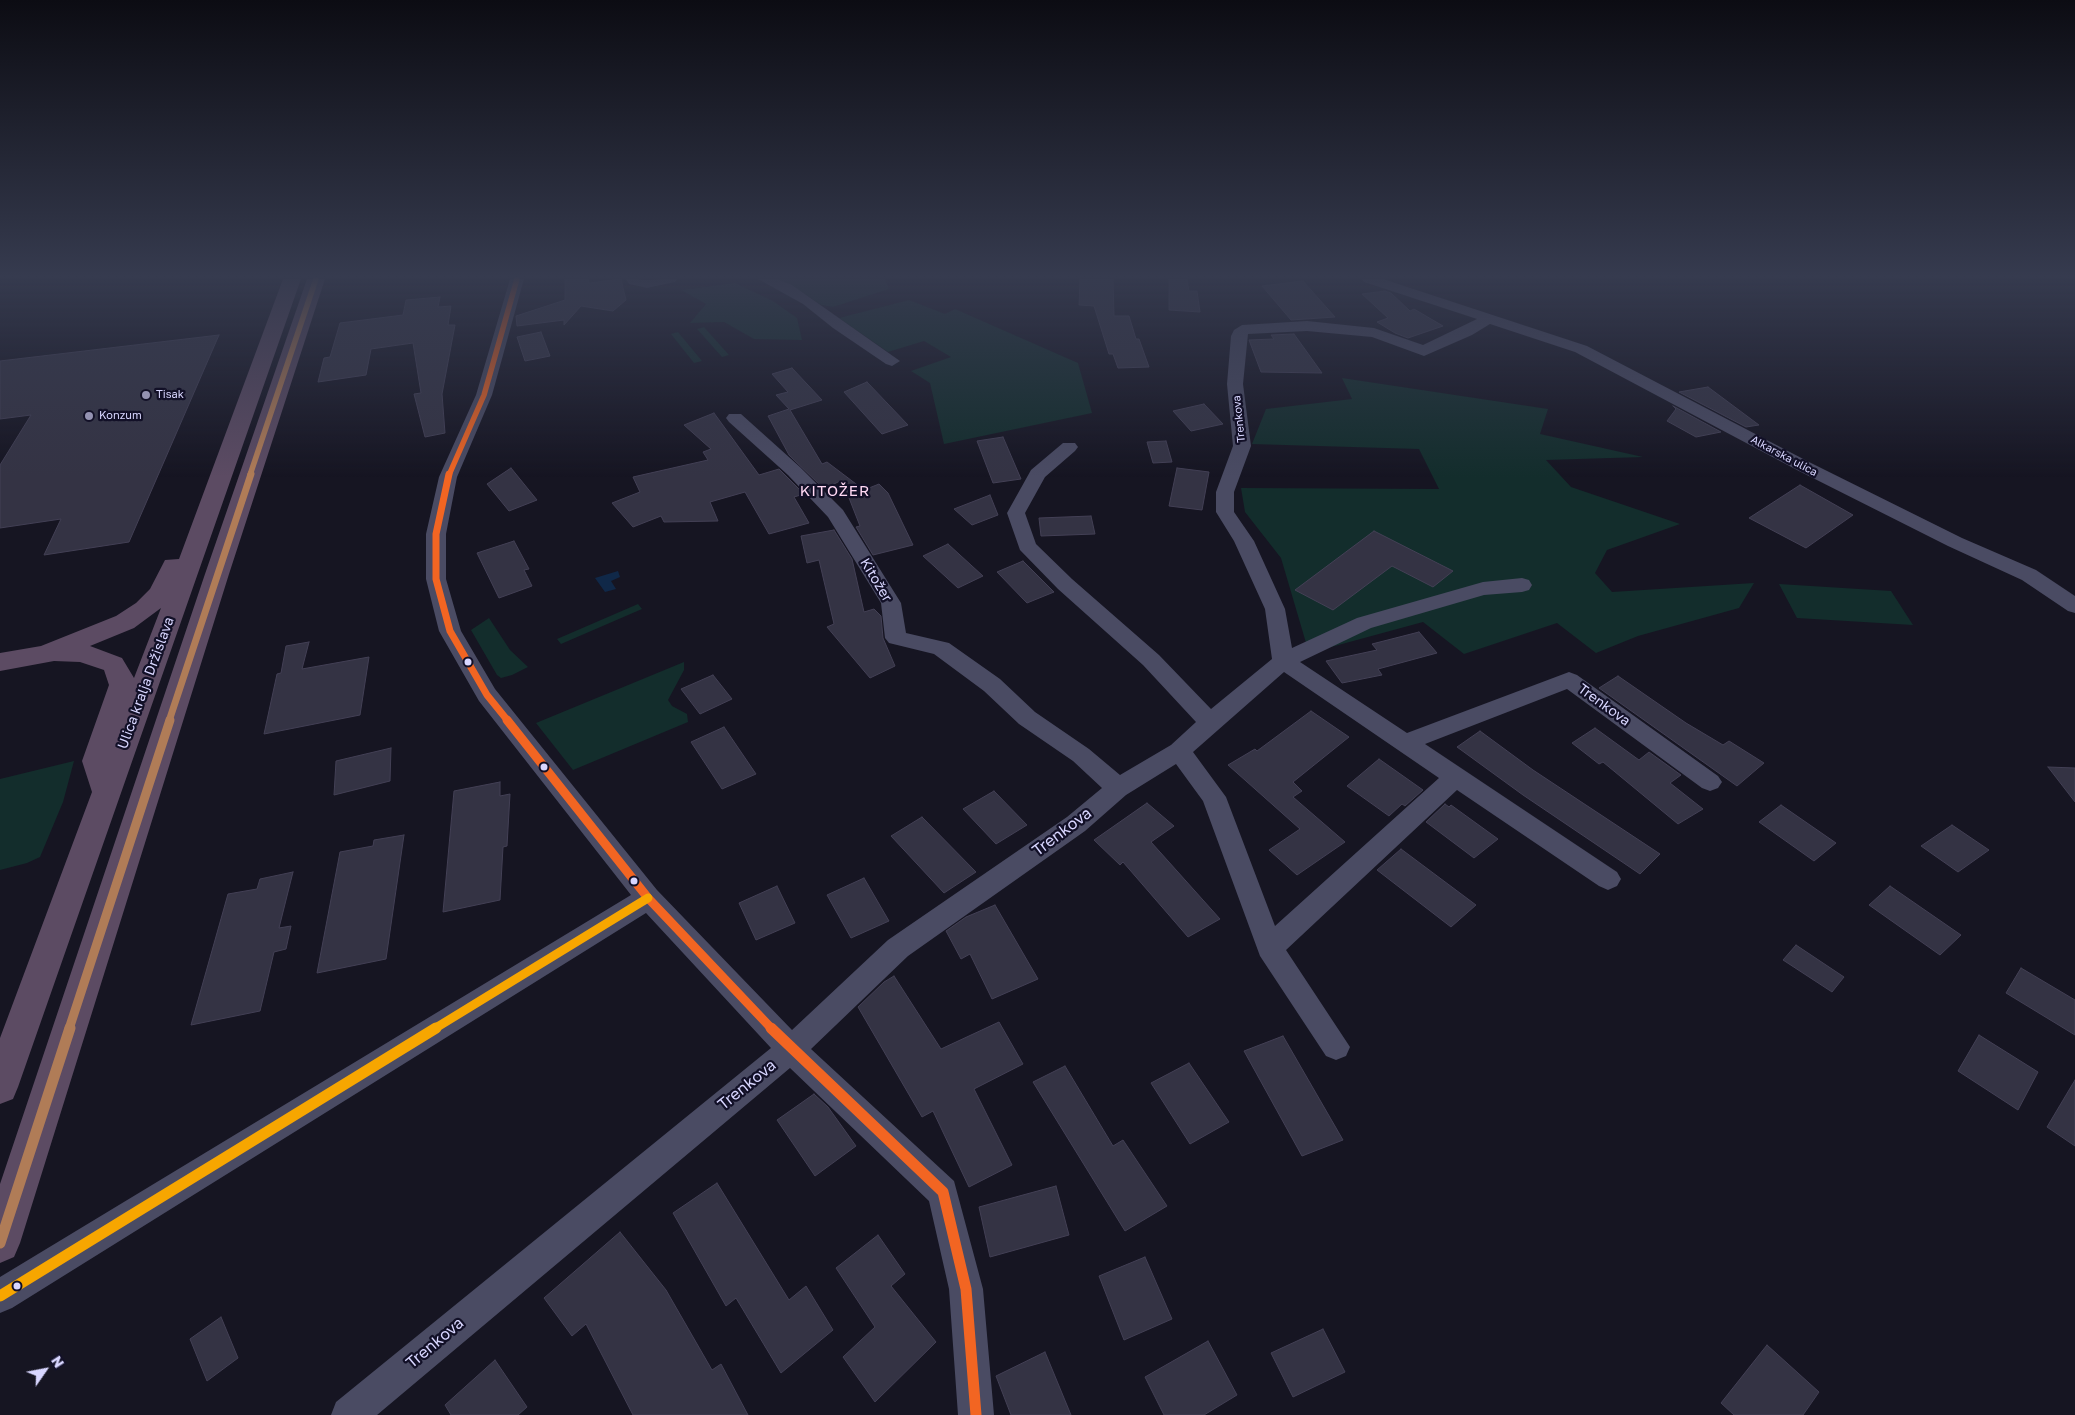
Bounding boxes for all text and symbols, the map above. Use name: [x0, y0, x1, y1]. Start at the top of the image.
place label: Tisak: [156, 388, 184, 402]
marker: Tisak: [140, 389, 152, 401]
street label: Trenkova: [1230, 395, 1248, 443]
place label: Konzum: [99, 409, 142, 423]
marker: Konzum: [83, 410, 95, 422]
street label: Alkarska ulica: [1748, 433, 1820, 479]
district label: KITOŽER: [799, 482, 871, 500]
street label: Kitožer: [856, 555, 896, 605]
street label: Ulica kralja Držislava: [114, 615, 178, 751]
unlabelled marker: [463, 657, 473, 667]
street label: Trenkova: [1575, 680, 1633, 730]
unlabelled marker: [539, 762, 549, 772]
street label: Trenkova: [1029, 804, 1095, 860]
unlabelled marker: [629, 876, 639, 886]
street label: Trenkova: [714, 1056, 780, 1114]
unlabelled marker: [12, 1281, 22, 1291]
street label: Trenkova: [402, 1313, 468, 1373]
north arrow: [20, 1345, 70, 1395]
text: N: [48, 1352, 68, 1371]

